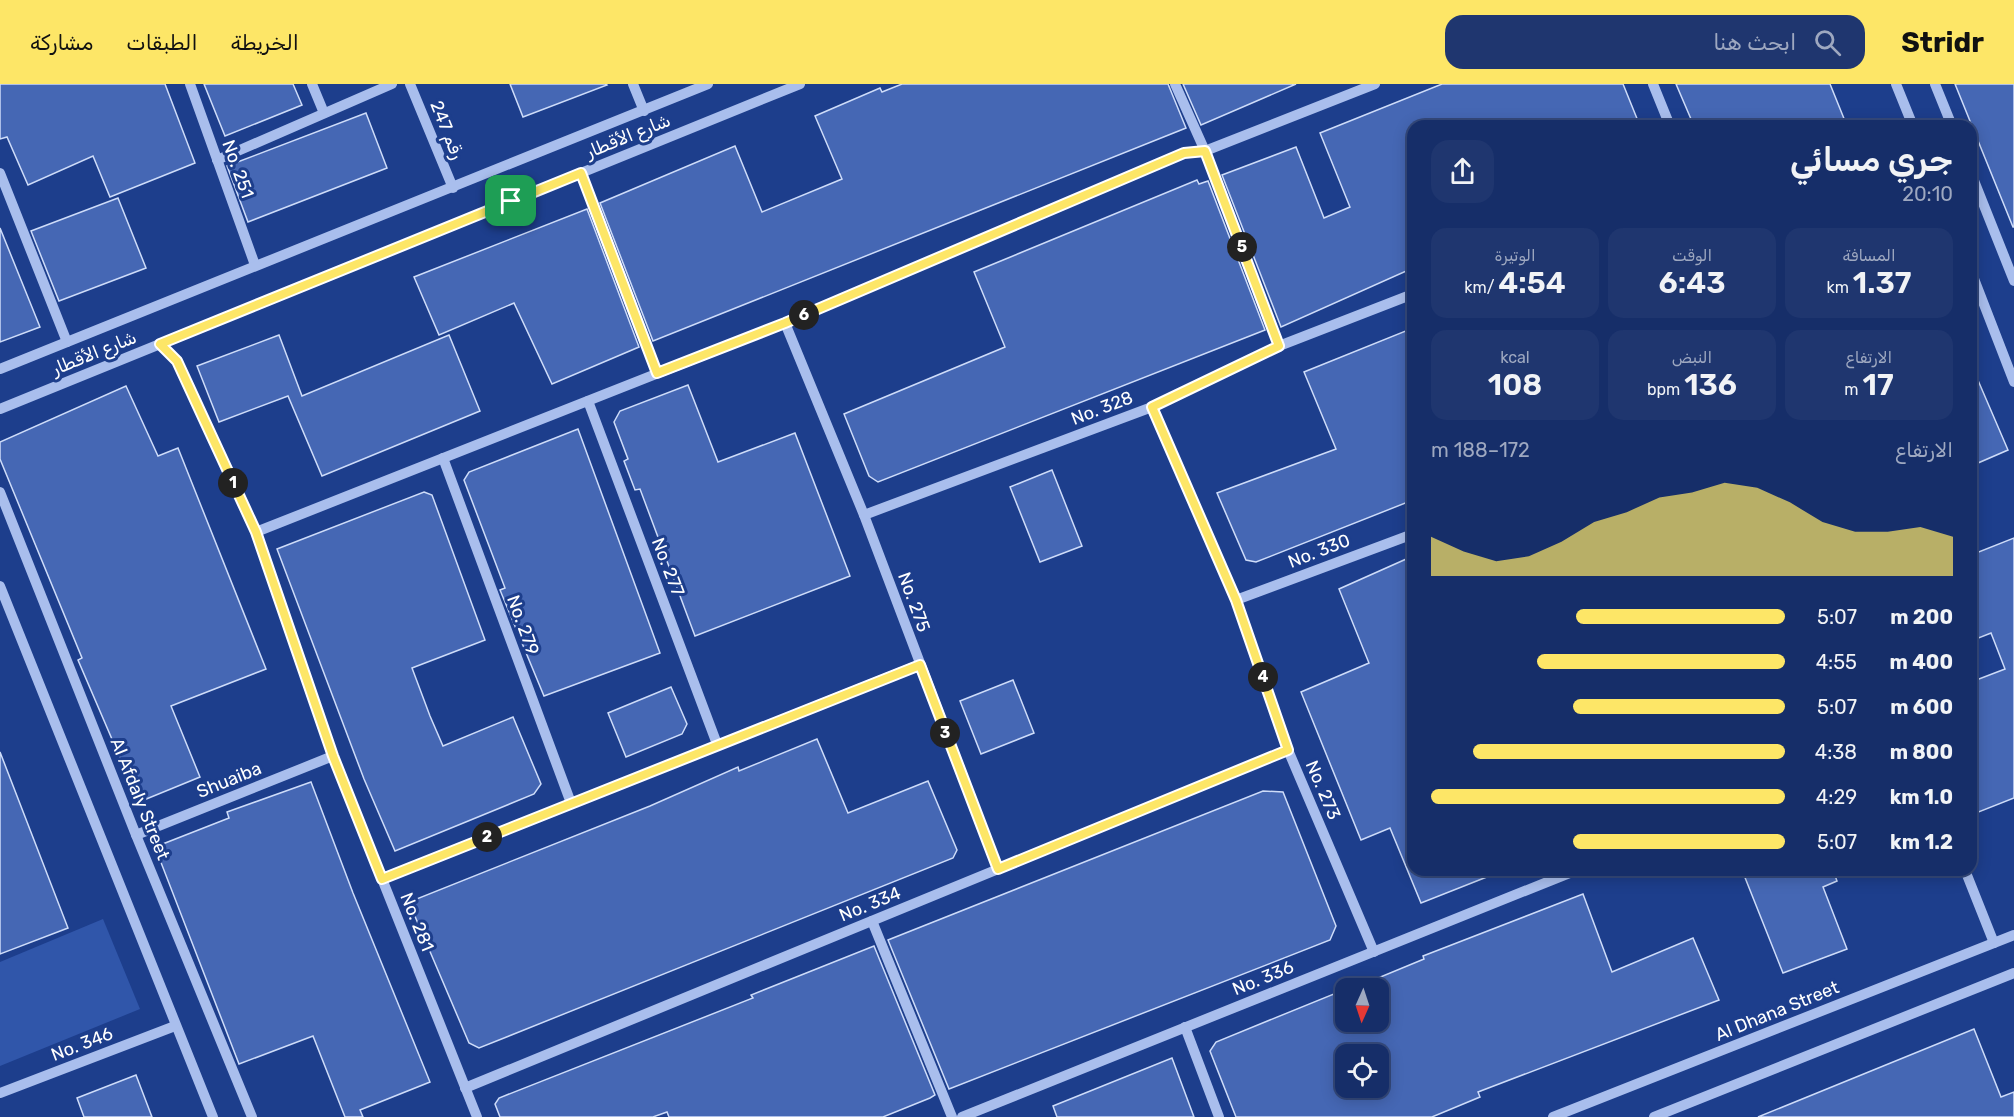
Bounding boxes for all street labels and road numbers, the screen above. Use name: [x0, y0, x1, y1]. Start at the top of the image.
street label: رقم 247: [424, 97, 469, 163]
street label: شارع الأقطار: [581, 109, 674, 164]
street label: No. 251: [217, 137, 259, 201]
street label: شارع الأقطار: [47, 326, 140, 381]
street label: No. 328: [1068, 386, 1136, 430]
street label: No. 330: [1285, 529, 1353, 573]
street label: No. 277: [647, 535, 689, 599]
street label: No. 275: [893, 569, 935, 635]
street label: No. 279: [502, 592, 544, 658]
street label: Al Afdaly Street: [105, 735, 175, 863]
street label: Shuaiba: [193, 757, 265, 803]
street label: No. 273: [1301, 757, 1345, 823]
street label: No. 334: [836, 882, 904, 926]
street label: No. 281: [395, 889, 439, 955]
street label: No. 336: [1229, 956, 1297, 1000]
street label: Al Dhana Street: [1712, 976, 1842, 1046]
street label: No. 346: [48, 1022, 116, 1066]

